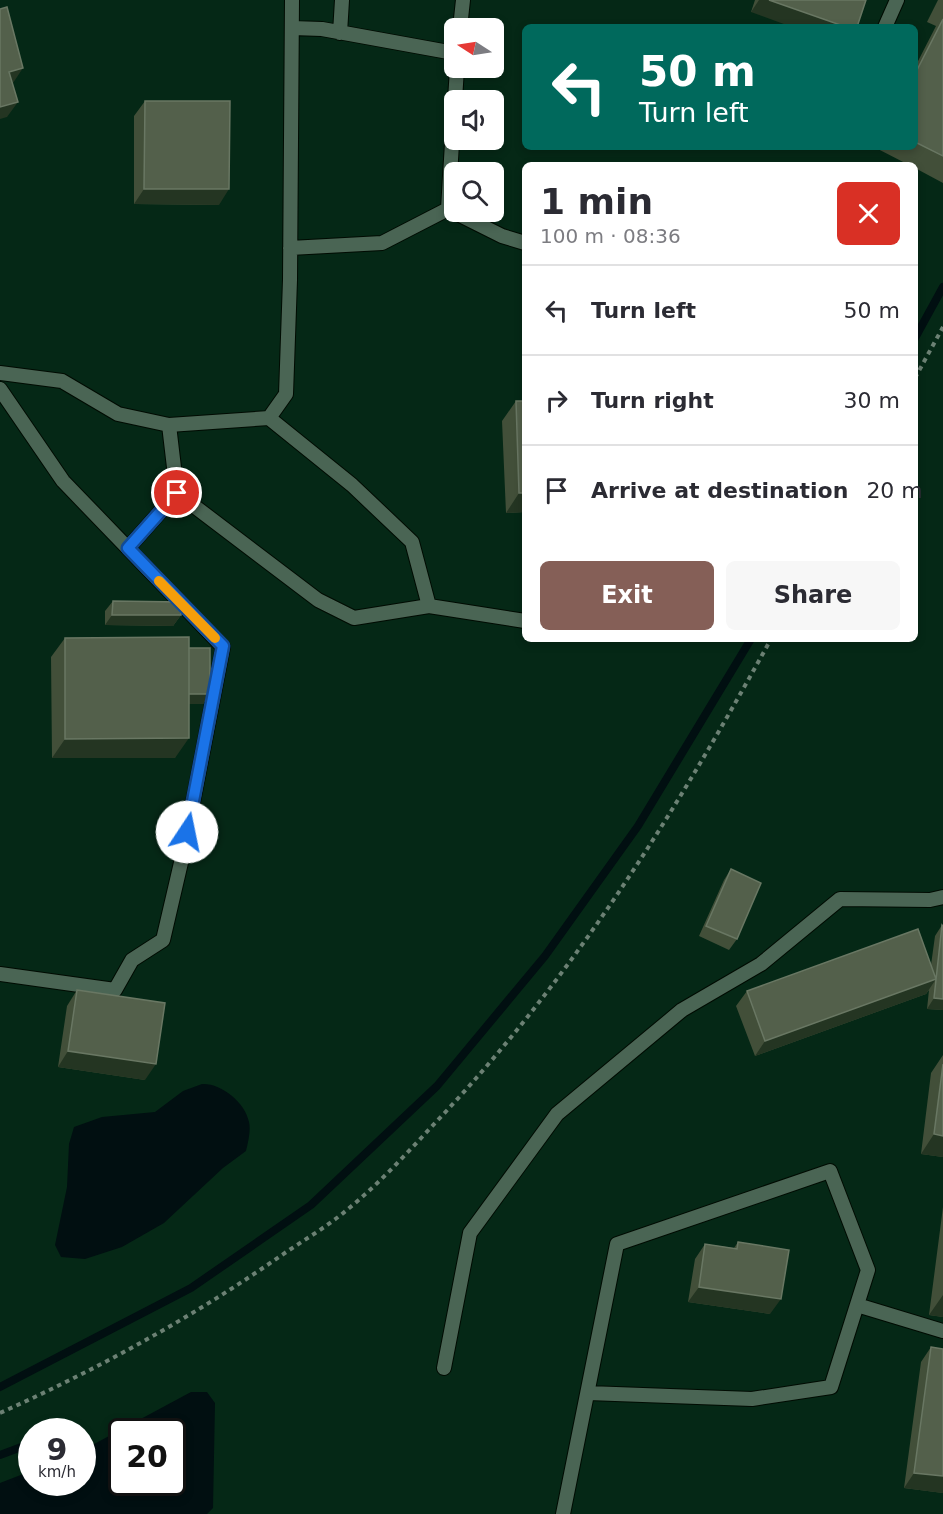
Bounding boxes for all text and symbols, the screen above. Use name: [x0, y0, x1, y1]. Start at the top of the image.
north arrow: [444, 18, 504, 78]
map controls: [444, 18, 504, 222]
text: 50 m: [639, 47, 756, 96]
icon: left: [540, 48, 618, 126]
button: sound: [444, 90, 504, 150]
text: Turn left: [639, 97, 749, 128]
button: search: [444, 162, 504, 222]
text: 1 min: [540, 181, 653, 222]
button: close: [837, 182, 900, 245]
text: 100 m · 08:36: [540, 224, 681, 248]
icon: left: [540, 294, 573, 327]
text: Turn left: [591, 298, 696, 323]
text: 50 m: [844, 298, 900, 323]
icon: right: [540, 384, 573, 417]
text: Turn right: [591, 388, 714, 413]
text: 30 m: [844, 388, 900, 413]
pin: [151, 467, 202, 518]
icon: arrive: [540, 474, 573, 507]
icon: arrive: [160, 476, 193, 509]
text: Arrive at destination: [591, 478, 848, 503]
text: 20 m: [866, 478, 923, 503]
button: Exit: [540, 561, 714, 630]
button: Share: [726, 561, 900, 630]
position arrow: [155, 800, 219, 864]
speed limit sign: 20: [108, 1418, 186, 1496]
text: 9: [47, 1432, 67, 1467]
text: km/h: [38, 1463, 76, 1481]

